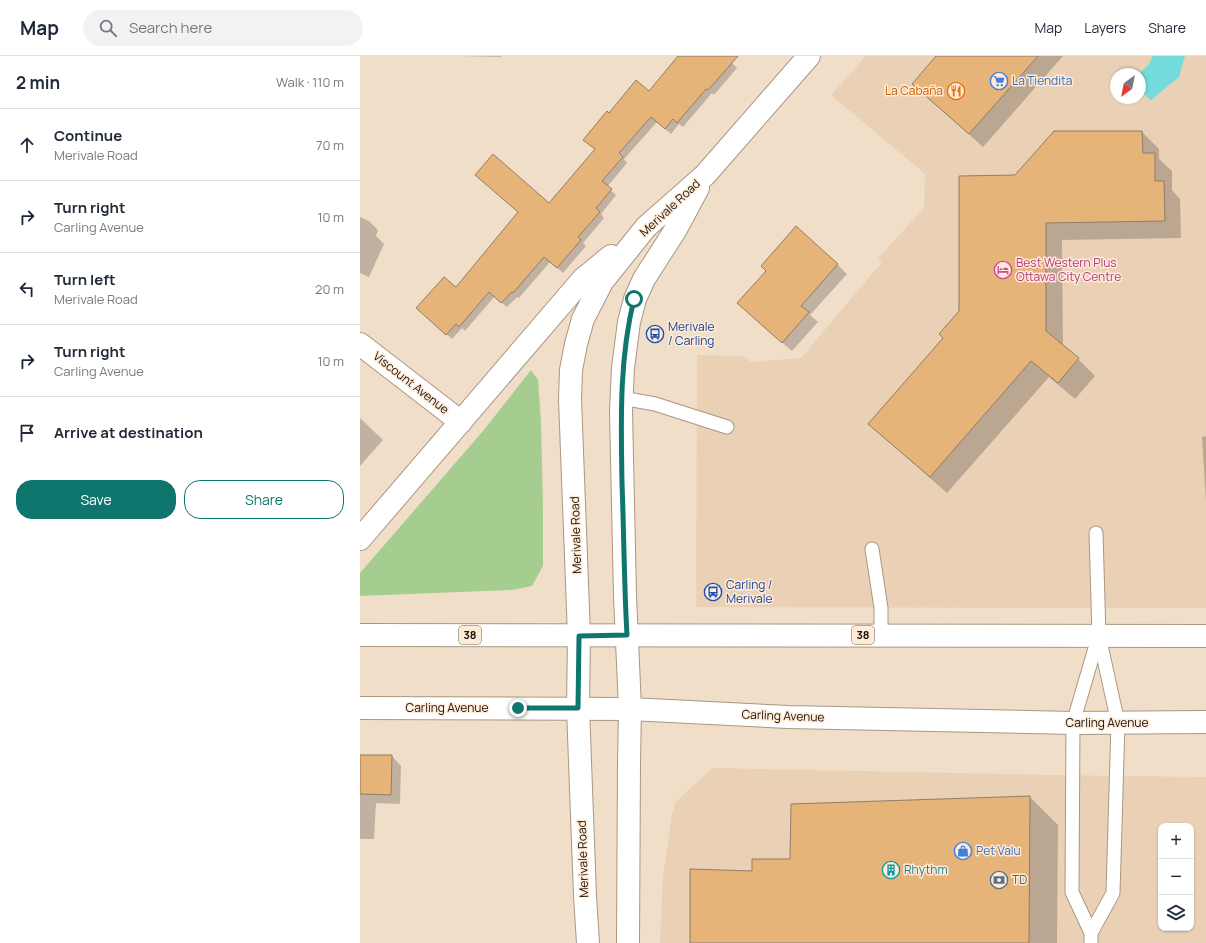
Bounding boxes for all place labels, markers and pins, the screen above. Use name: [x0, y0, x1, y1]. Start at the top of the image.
supermarket icon: La Tiendita: [989, 71, 1009, 91]
place label: La Tiendita: [1012, 72, 1072, 89]
restaurant icon: La Cabaña: [946, 81, 966, 101]
place label: La Cabaña: [885, 82, 943, 99]
place label: Best Western Plus Ottawa City Centre: [1016, 254, 1121, 285]
hotel icon: Best Western Plus Ottawa City Centre: [993, 260, 1013, 280]
place label: Merivale / Carling: [668, 318, 714, 349]
bus stop icon: Merivale / Carling: [645, 324, 665, 344]
place label: Carling / Merivale: [726, 576, 772, 607]
bus stop icon: Carling / Merivale: [703, 582, 723, 602]
shop icon: Pet Valu: [953, 841, 973, 861]
place label: Pet Valu: [976, 842, 1021, 859]
building icon: Rhythm: [881, 860, 901, 880]
place label: Rhythm: [904, 861, 948, 878]
bank icon: TD: [989, 870, 1009, 890]
place label: TD: [1012, 871, 1027, 888]

